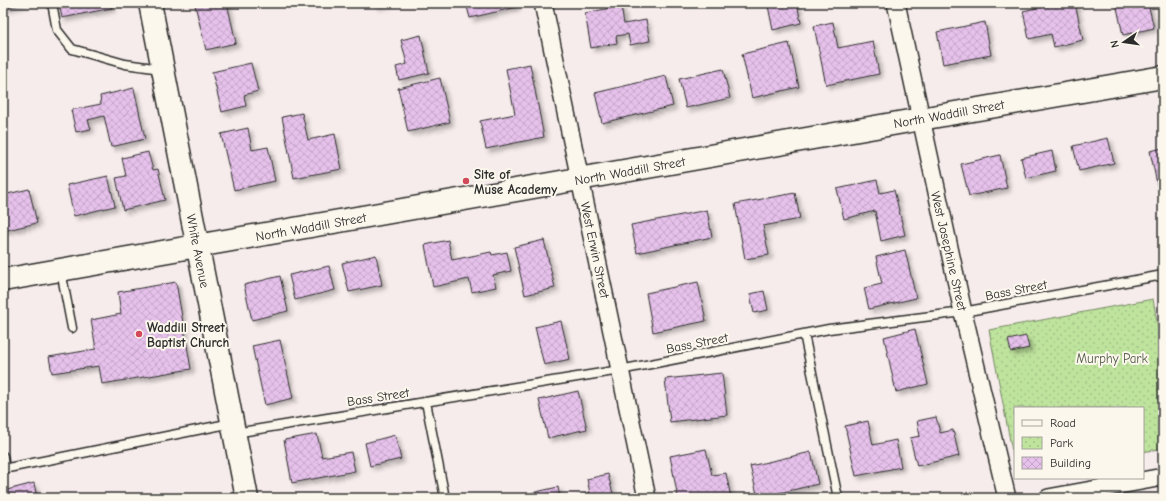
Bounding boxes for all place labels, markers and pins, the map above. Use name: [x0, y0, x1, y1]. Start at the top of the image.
place label: Site of Muse Academy: [474, 167, 557, 197]
marker: Site of Muse Academy: [461, 176, 471, 186]
place label: Waddill Street Baptist Church: [147, 320, 229, 350]
marker: Waddill Street Baptist Church: [134, 329, 144, 339]

